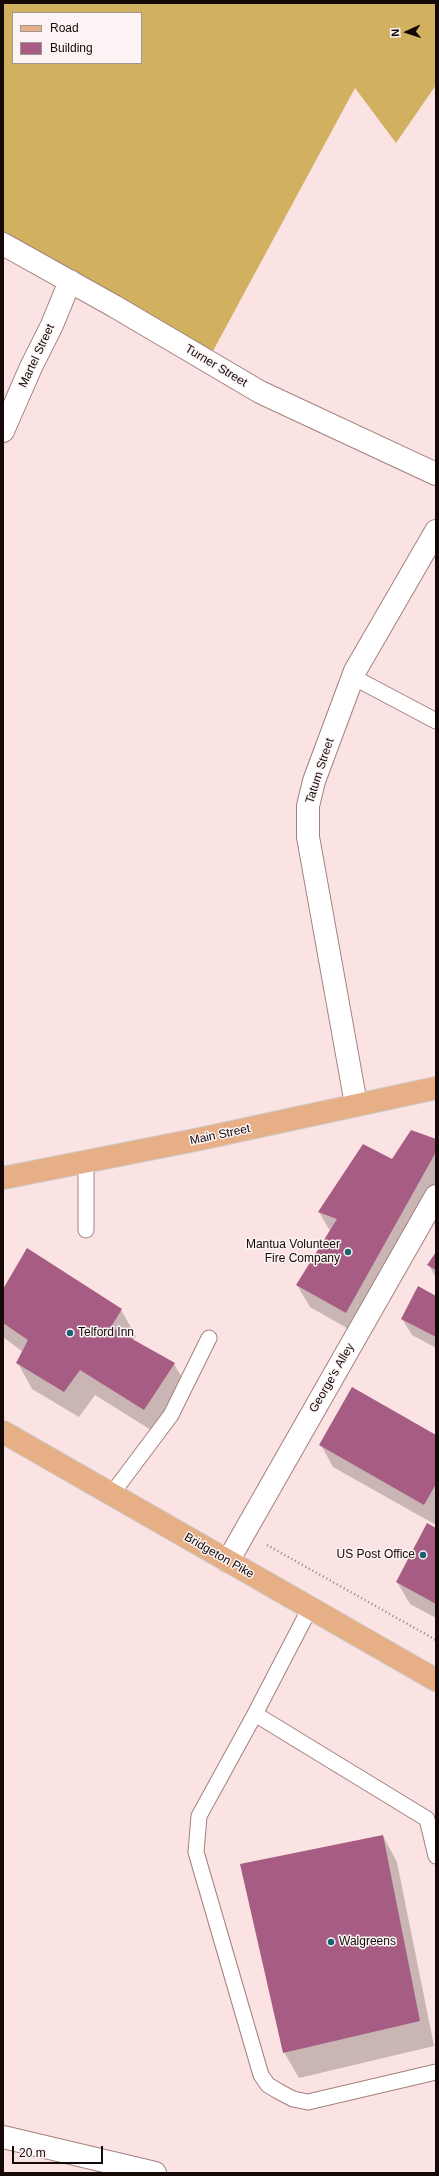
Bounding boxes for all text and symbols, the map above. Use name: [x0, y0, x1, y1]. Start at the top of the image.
legend: [12, 12, 142, 64]
north arrow: [387, 12, 427, 52]
text: Road: [50, 21, 79, 35]
text: N: [389, 28, 401, 37]
text: Building: [50, 41, 93, 55]
street label: Martel Street: [16, 322, 58, 390]
street label: Turner Street: [182, 342, 250, 390]
street label: Tatum Street: [303, 736, 337, 806]
street label: Main Street: [188, 1122, 252, 1148]
place label: Mantua Volunteer Fire Company: [246, 1238, 340, 1266]
marker: Mantua Volunteer Fire Company: [343, 1247, 353, 1257]
place label: Telford Inn: [78, 1326, 134, 1340]
marker: Telford Inn: [65, 1328, 75, 1338]
street label: George's Alley: [306, 1341, 358, 1415]
street label: Bridgeton Pike: [182, 1530, 256, 1582]
place label: US Post Office: [337, 1548, 415, 1562]
marker: US Post Office: [418, 1550, 428, 1560]
place label: Walgreens: [339, 1935, 396, 1949]
marker: Walgreens: [326, 1937, 336, 1947]
scale bar: [14, 2138, 105, 2164]
text: 20 m: [19, 2146, 46, 2160]

